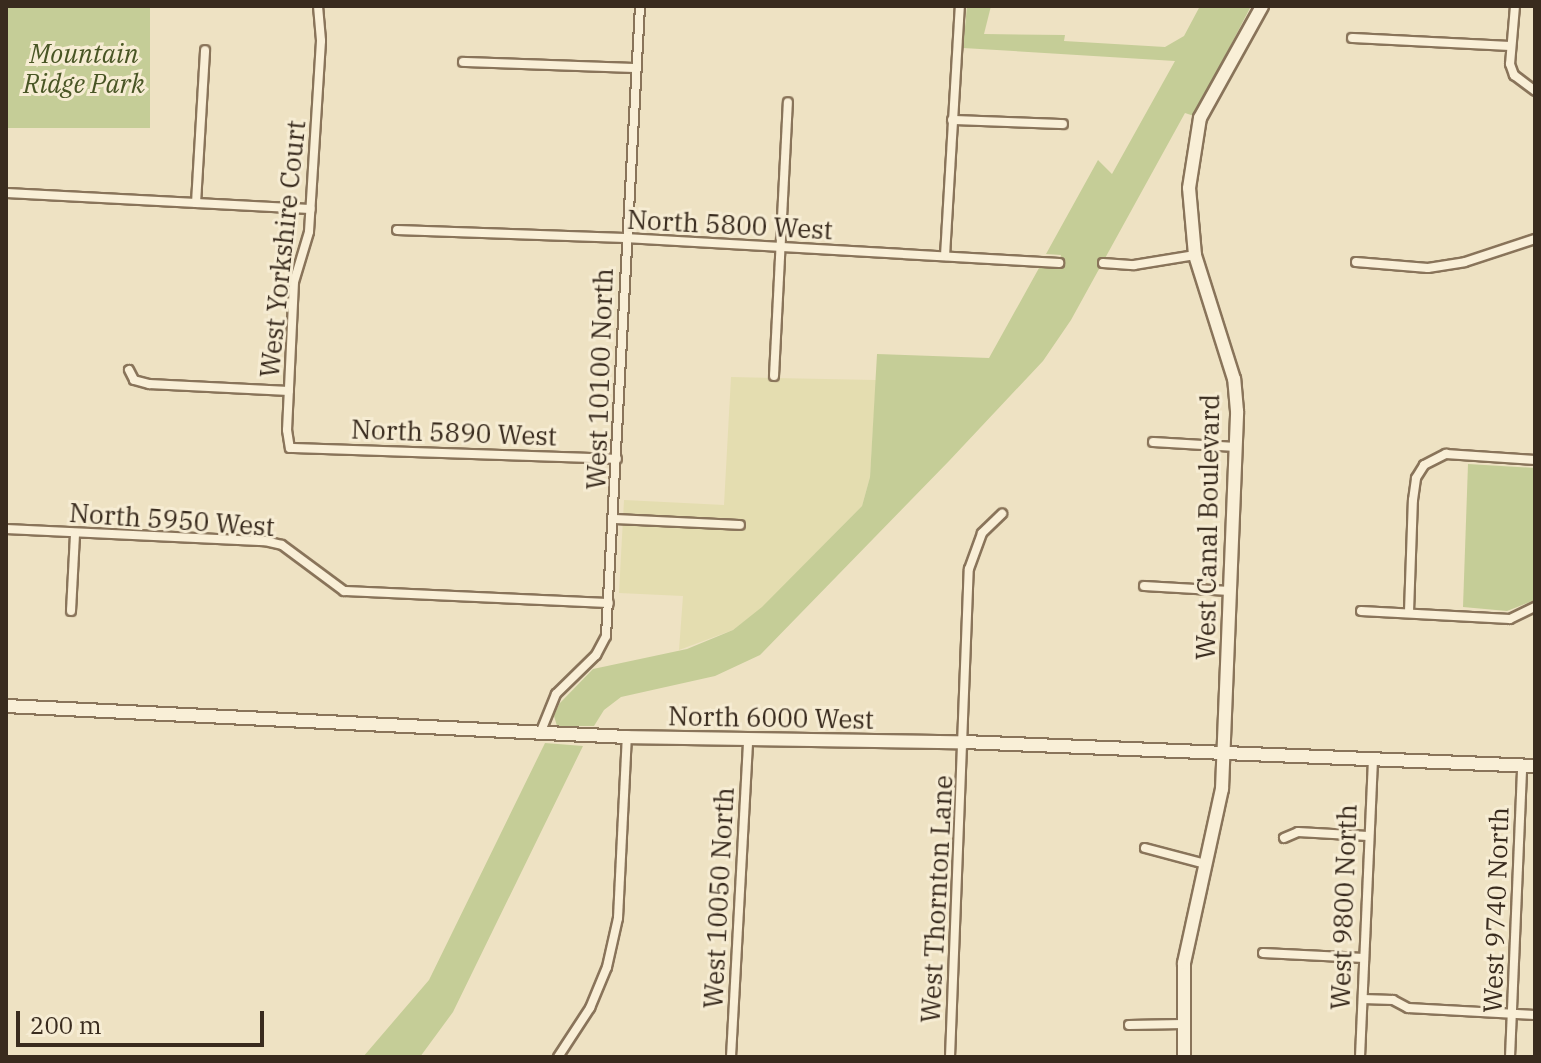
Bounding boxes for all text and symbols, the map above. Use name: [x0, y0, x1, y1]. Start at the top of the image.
park label: Mountain Ridge Park: [23, 38, 145, 100]
street label: West Yorkshire Court: [254, 119, 312, 379]
street label: North 5800 West: [626, 204, 834, 246]
street label: West 10100 North: [581, 268, 619, 490]
street label: West Canal Boulevard: [1190, 394, 1226, 660]
street label: North 5890 West: [351, 414, 557, 452]
street label: North 5950 West: [68, 497, 276, 543]
street label: North 6000 West: [668, 701, 874, 735]
street label: West Thornton Lane: [915, 774, 959, 1024]
street label: West 10050 North: [698, 787, 740, 1009]
street label: West 9800 North: [1325, 804, 1363, 1010]
street label: West 9740 North: [1477, 807, 1515, 1013]
scale bar: [20, 995, 268, 1045]
text: 200 m: [30, 1009, 102, 1041]

